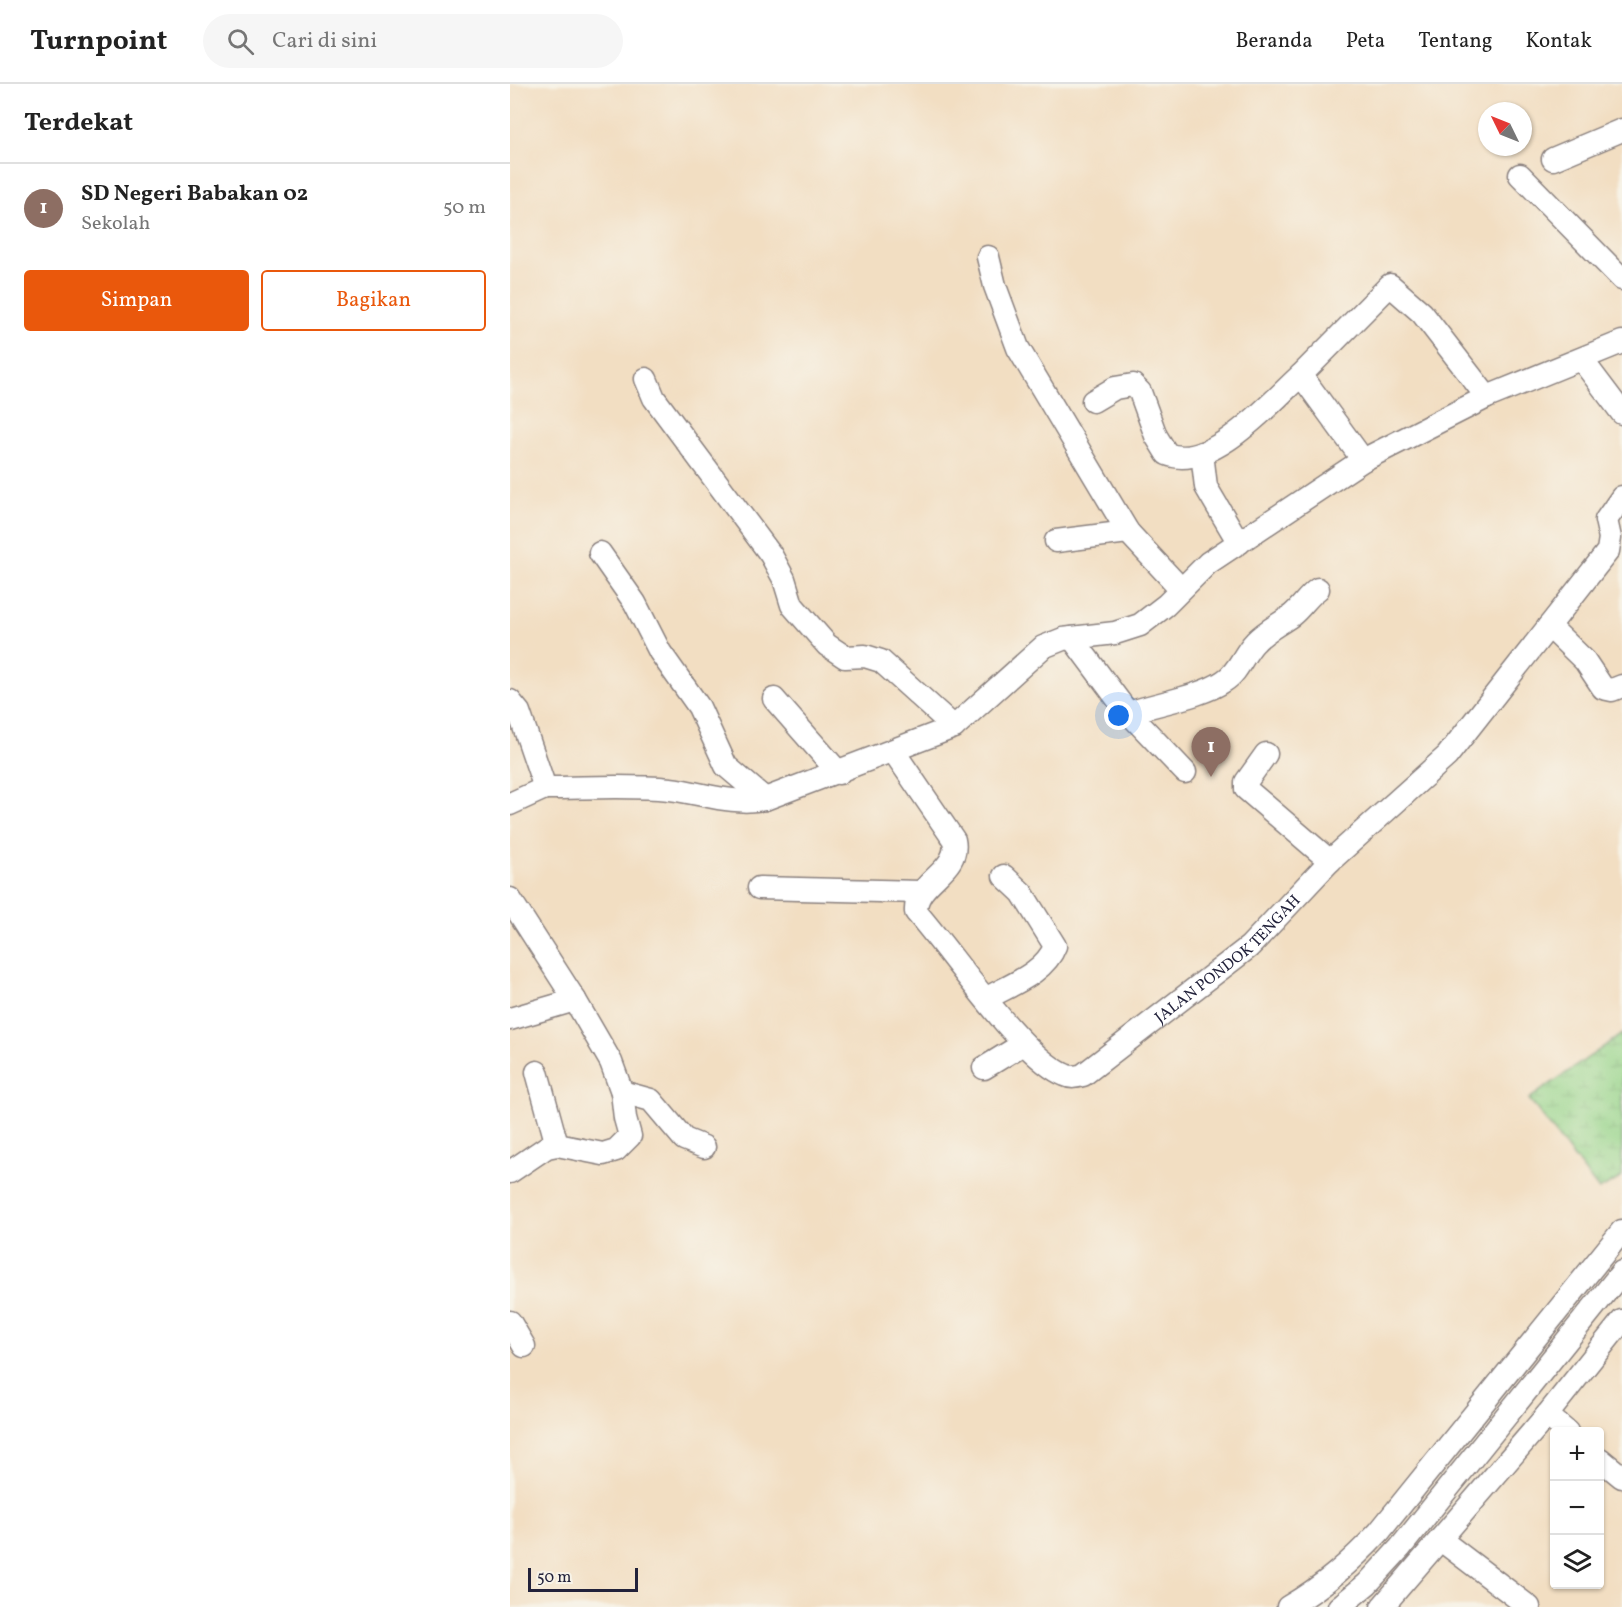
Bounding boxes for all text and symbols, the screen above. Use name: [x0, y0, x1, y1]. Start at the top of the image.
search box: [203, 14, 623, 68]
text: Turnpoint: [30, 22, 167, 61]
icon: search: [224, 25, 257, 58]
text: Cari di sini: [272, 26, 377, 57]
text: Beranda: [1235, 27, 1313, 56]
text: Peta: [1346, 27, 1385, 56]
text: Tentang: [1418, 27, 1493, 56]
text: Kontak: [1526, 27, 1592, 56]
north arrow: [1478, 102, 1532, 156]
text: Terdekat: [24, 105, 133, 141]
text: SD Negeri Babakan 02: [81, 179, 308, 210]
text: 1: [39, 194, 48, 222]
text: 50 m: [443, 194, 486, 222]
text: Sekolah: [81, 210, 150, 238]
button: Simpan: [24, 270, 249, 331]
button: Bagikan: [261, 270, 486, 331]
your location: [1104, 701, 1133, 730]
pin: 1: [1192, 728, 1230, 777]
street label: JALAN PONDOK TENGAH: [1151, 890, 1306, 1029]
map controls: [1550, 1427, 1604, 1589]
button: +: [1550, 1427, 1604, 1481]
button: −: [1550, 1481, 1604, 1535]
button: layers: [1550, 1535, 1604, 1589]
scale bar: [528, 1565, 638, 1592]
text: 50 m: [537, 1567, 571, 1589]

